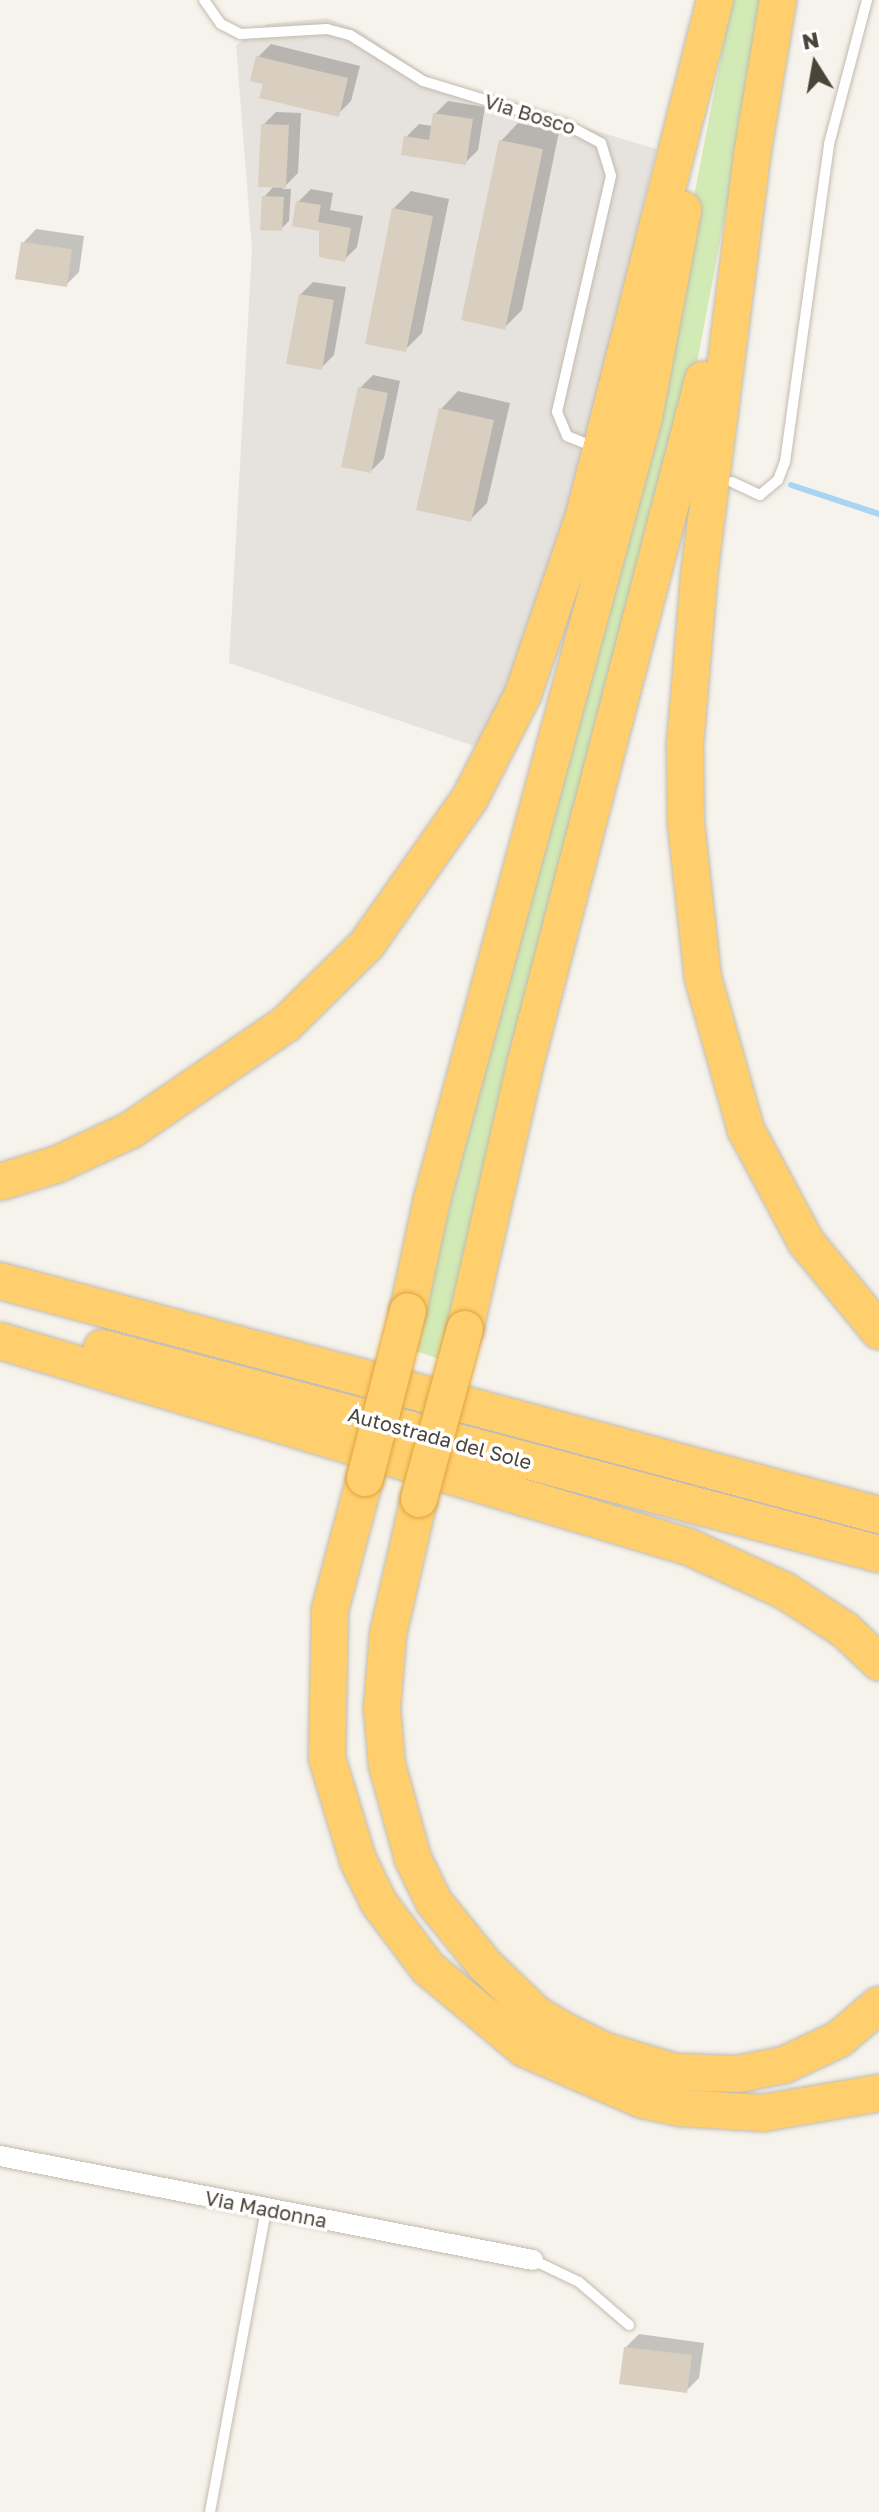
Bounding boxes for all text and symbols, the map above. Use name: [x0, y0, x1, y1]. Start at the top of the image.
north arrow: [775, 24, 855, 104]
text: N: [800, 25, 821, 55]
street label: Via Bosco: [482, 89, 578, 139]
street label: Autostrada del Sole: [346, 1402, 534, 1474]
street label: Via Madonna: [203, 2185, 329, 2233]

